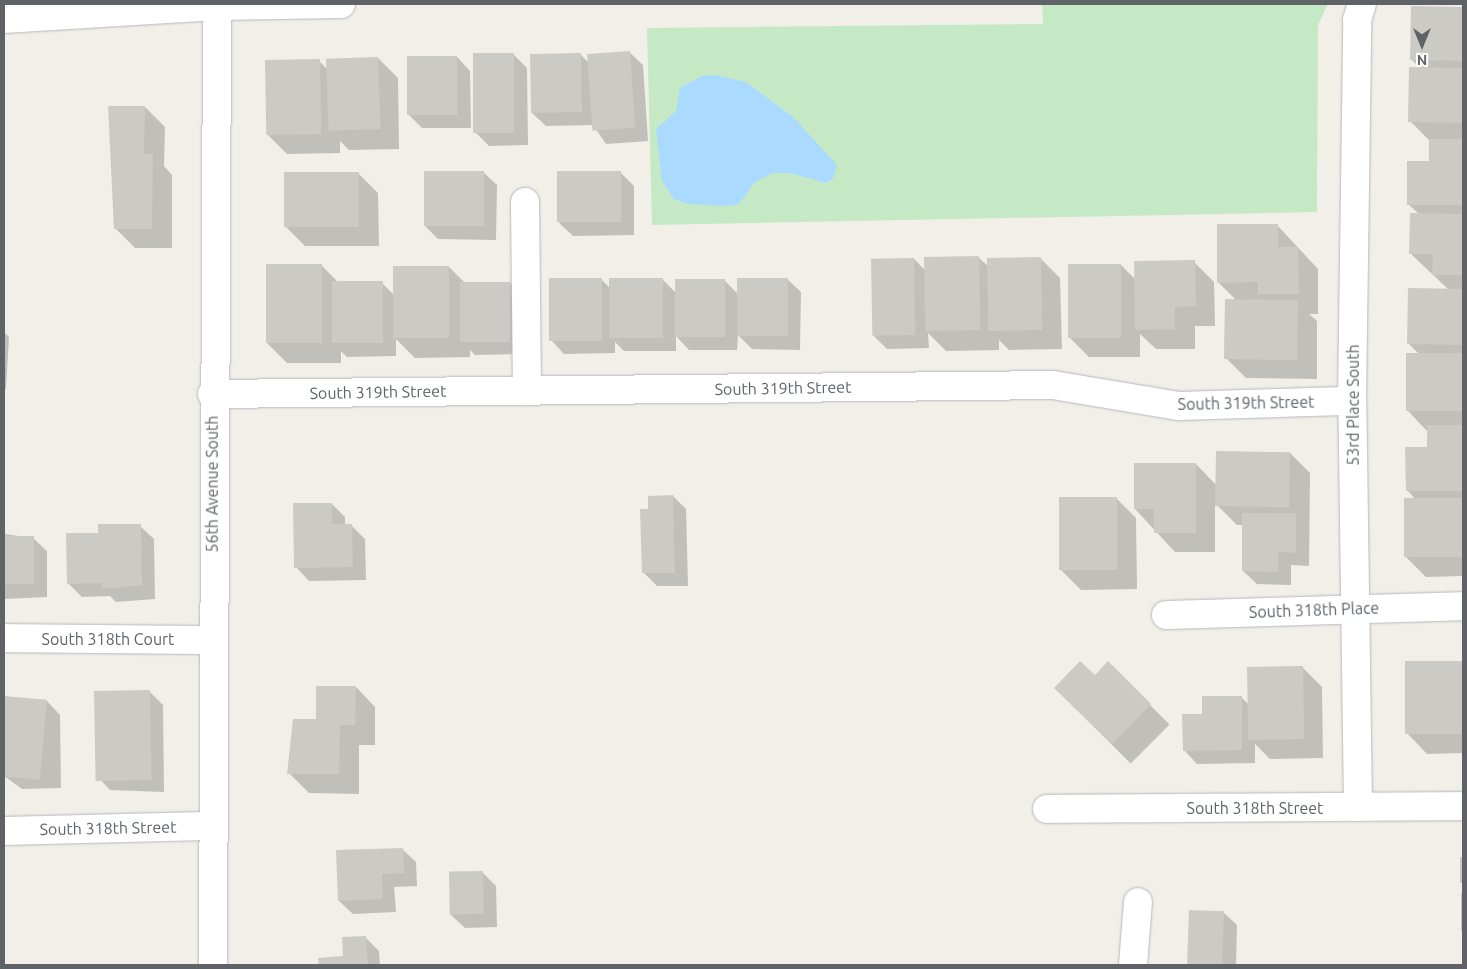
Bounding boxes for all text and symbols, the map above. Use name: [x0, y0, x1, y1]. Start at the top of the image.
north arrow: [1397, 20, 1447, 70]
text: N: [1417, 52, 1427, 68]
street label: 53rd Place South: [1343, 344, 1363, 466]
street label: South 319th Street: [714, 377, 852, 399]
street label: South 319th Street: [309, 381, 447, 403]
street label: South 319th Street: [1177, 392, 1315, 414]
street label: 56th Avenue South: [202, 415, 222, 553]
street label: South 318th Place: [1249, 598, 1379, 622]
street label: South 318th Court: [42, 629, 174, 649]
street label: South 318th Street: [1187, 798, 1323, 818]
street label: South 318th Street: [39, 817, 177, 839]

